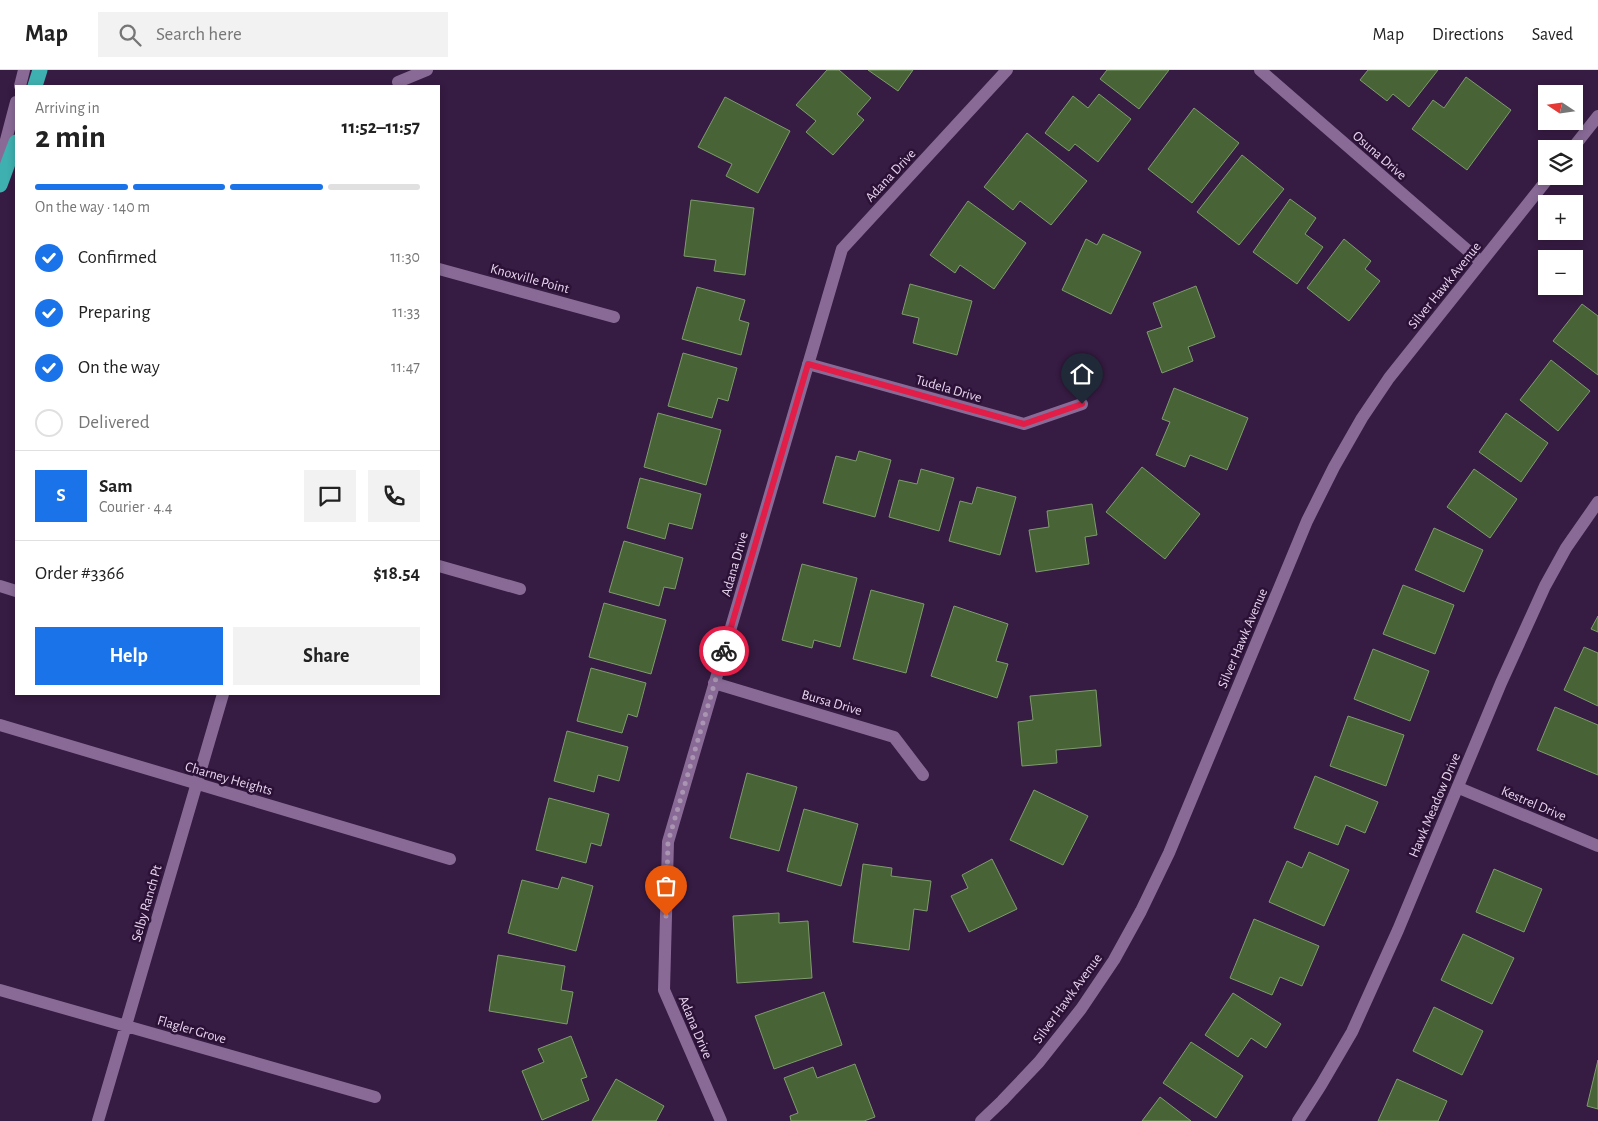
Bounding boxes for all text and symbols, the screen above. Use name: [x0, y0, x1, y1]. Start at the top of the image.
search box: [98, 12, 448, 57]
icon: search: [116, 21, 144, 49]
text: Map: [25, 22, 68, 46]
text: Search here: [156, 25, 242, 44]
text: Map: [1373, 26, 1404, 44]
text: Directions: [1432, 26, 1504, 44]
text: Saved: [1532, 26, 1573, 44]
north arrow: [1538, 85, 1582, 130]
map controls: [1538, 85, 1583, 295]
text: Arriving in: [35, 100, 100, 116]
text: 11:52–11:57: [342, 118, 420, 137]
text: 2 min: [35, 121, 106, 153]
street label: Osuna Drive: [1350, 129, 1409, 183]
button: layers: [1538, 140, 1583, 185]
street label: Adana Drive: [863, 147, 919, 205]
button: +: [1538, 195, 1583, 240]
text: On the way · 140 m: [35, 199, 150, 215]
street label: Silver Hawk Avenue: [1406, 240, 1484, 332]
icon: check: [35, 244, 63, 272]
text: Confirmed: [78, 248, 157, 267]
text: 11:30: [390, 249, 420, 265]
button: −: [1538, 250, 1583, 295]
street label: Knoxville Point: [489, 262, 571, 296]
icon: check: [35, 299, 63, 327]
text: Preparing: [78, 303, 151, 322]
text: 11:33: [392, 304, 420, 320]
pin: [1061, 353, 1103, 404]
icon: check: [35, 354, 63, 382]
text: On the way: [78, 358, 160, 377]
text: 11:47: [391, 359, 420, 375]
icon: home: [1068, 360, 1096, 388]
street label: Tudela Drive: [914, 373, 983, 405]
text: Delivered: [78, 413, 150, 432]
button: chat: [304, 470, 356, 522]
button: phone: [368, 470, 420, 522]
text: Sam: [99, 477, 133, 496]
text: S: [56, 486, 66, 505]
text: Courier · 4.4: [99, 499, 172, 515]
street label: Adana Drive: [719, 530, 751, 598]
text: Order #3366: [35, 564, 124, 583]
text: $18.54: [373, 564, 420, 583]
street label: Silver Hawk Avenue: [1216, 586, 1270, 690]
courier: [699, 626, 749, 676]
button: Help: [35, 627, 223, 685]
button: Share: [233, 627, 420, 685]
icon: bike: [710, 637, 738, 665]
street label: Bursa Drive: [800, 688, 864, 718]
street label: Hawk Meadow Drive: [1407, 751, 1463, 860]
street label: Charney Heights: [183, 760, 274, 798]
street label: Kestrel Drive: [1499, 784, 1568, 824]
street label: Selby Ranch Pt: [129, 863, 165, 943]
pin: [645, 865, 687, 916]
icon: bag: [652, 872, 680, 900]
street label: Silver Hawk Avenue: [1031, 951, 1105, 1046]
street label: Adana Drive: [676, 994, 715, 1061]
street label: Flagler Grove: [156, 1013, 228, 1046]

